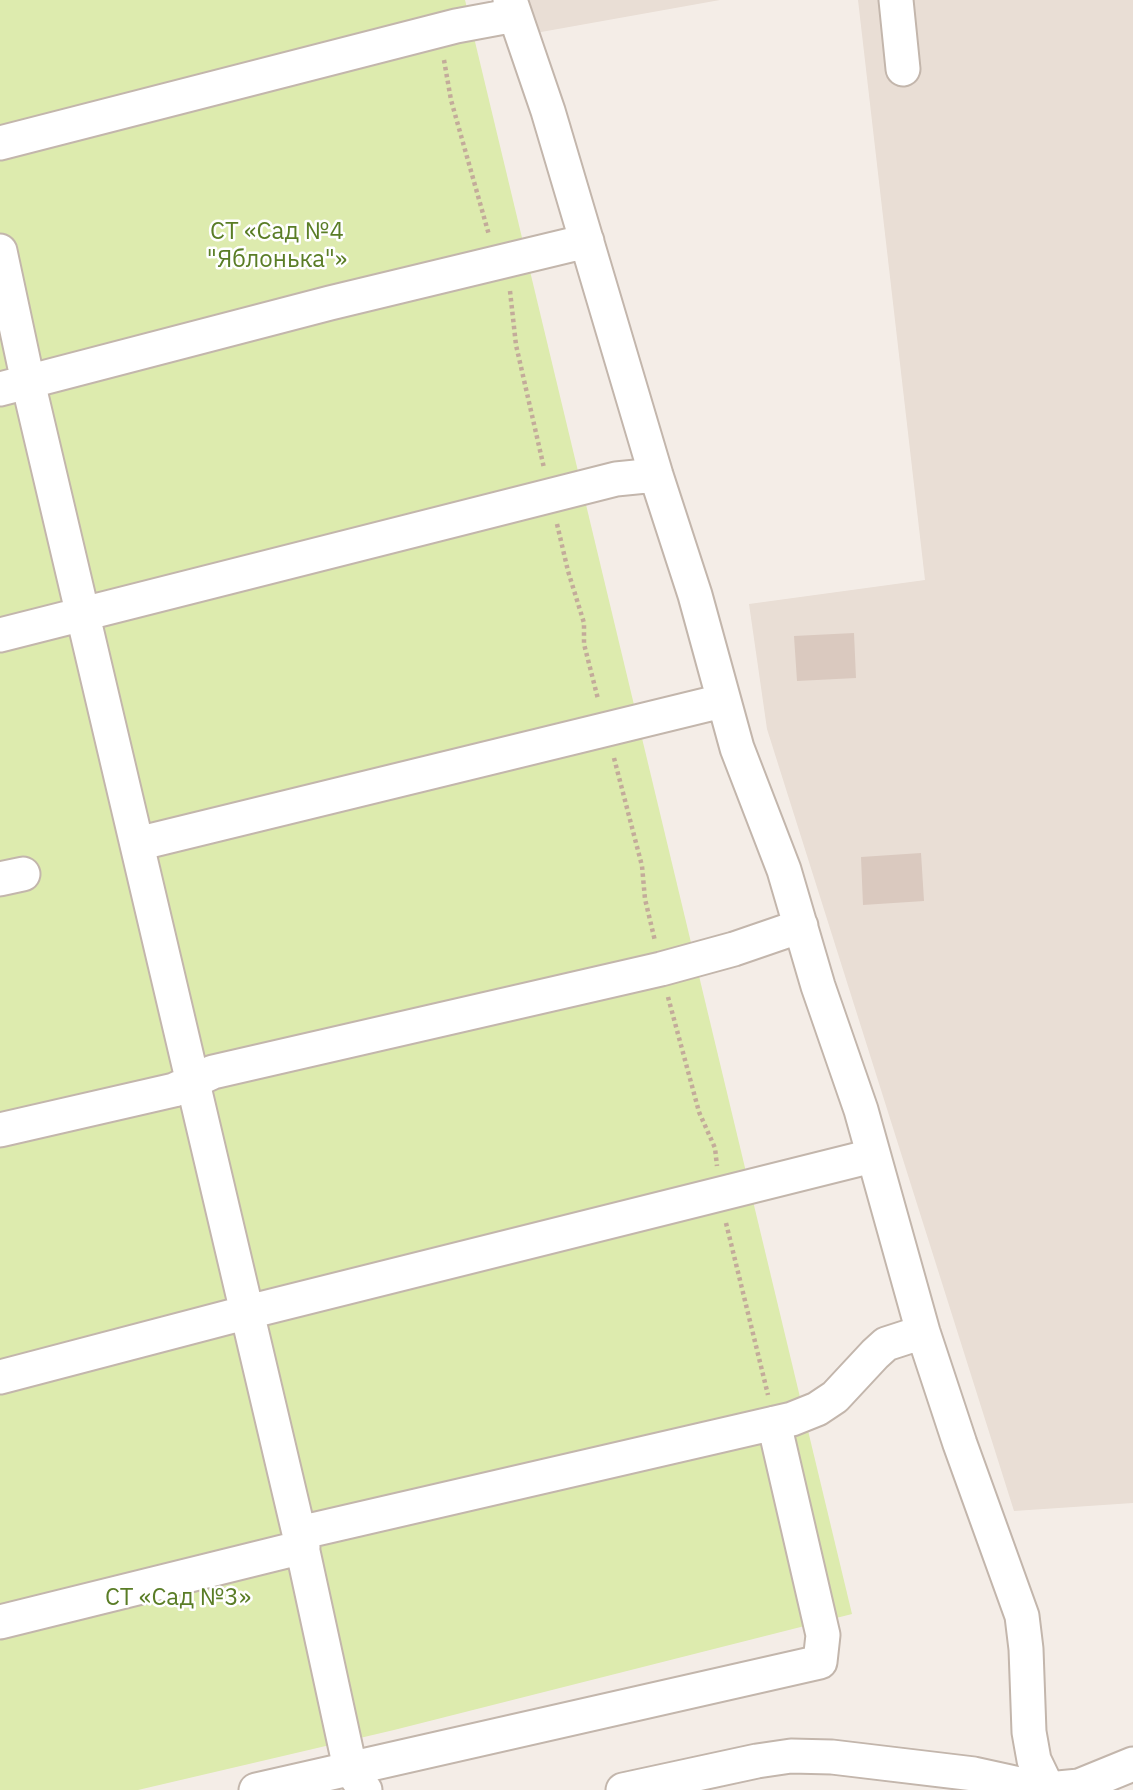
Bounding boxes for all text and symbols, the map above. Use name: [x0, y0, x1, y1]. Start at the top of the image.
park label: СТ «Сад №4 "Яблонька"»: [207, 218, 347, 274]
park label: СТ «Сад №3»: [105, 1584, 251, 1612]

